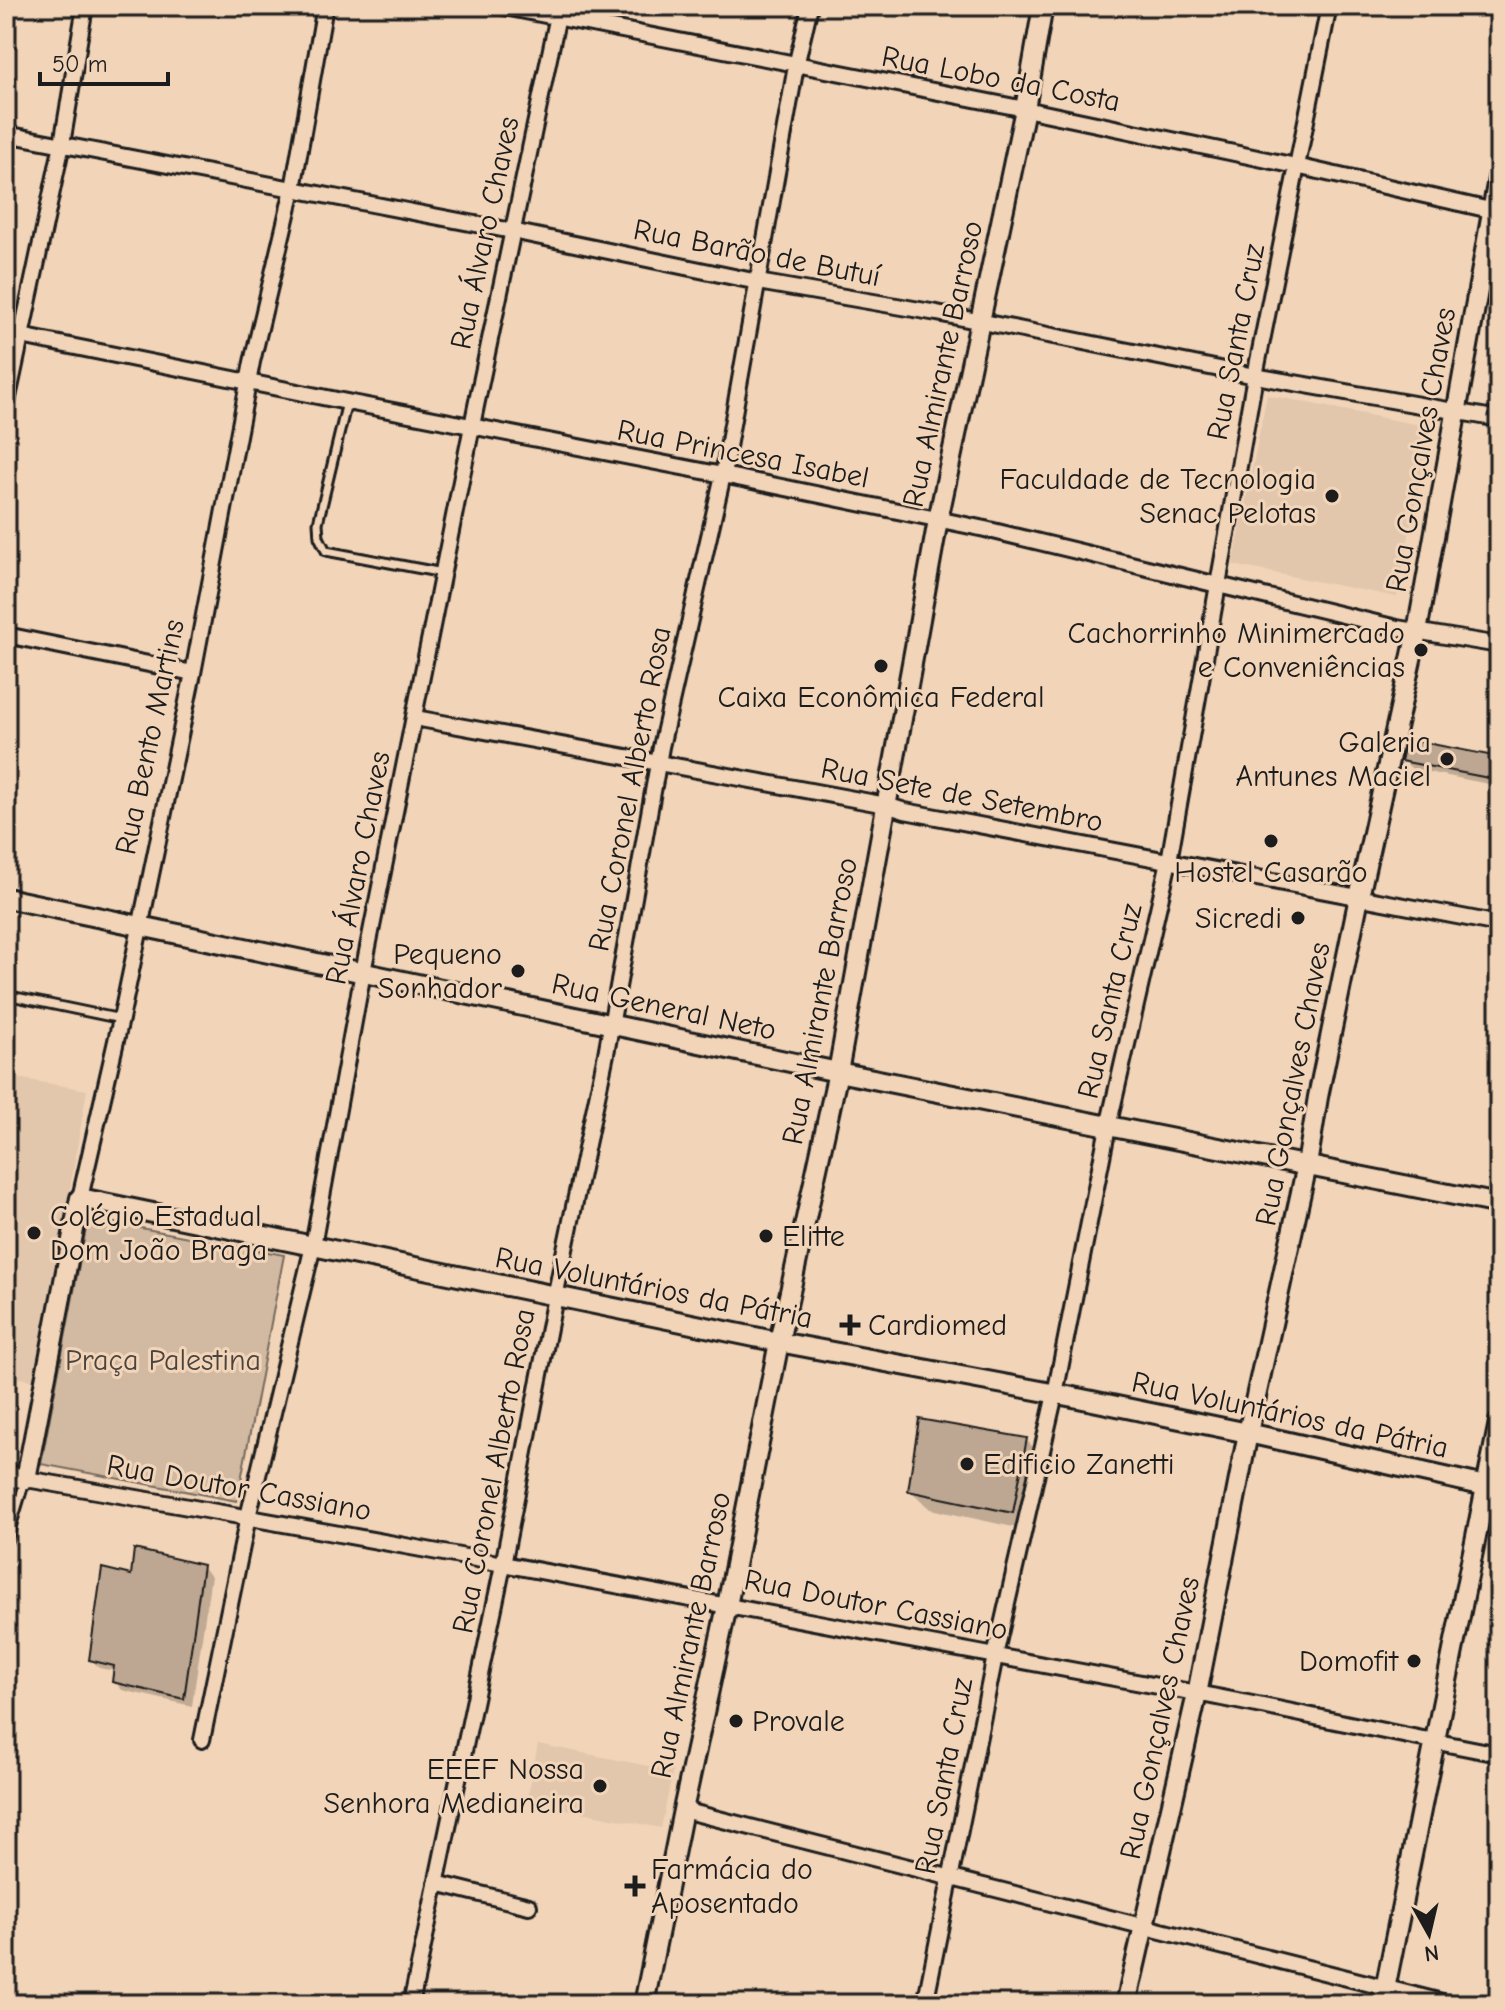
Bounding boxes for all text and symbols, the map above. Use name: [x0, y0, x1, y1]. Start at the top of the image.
scale bar: [40, 36, 168, 86]
street label: Rua Lobo da Costa: [879, 39, 1123, 119]
text: 50 m: [52, 50, 108, 78]
street label: Rua Álvaro Chaves: [442, 113, 527, 352]
street label: Rua Barão de Butuí: [631, 212, 885, 294]
street label: Rua Almirante Barroso: [896, 218, 990, 510]
street label: Rua Santa Cruz: [1200, 241, 1272, 443]
street label: Rua Gonçalves Chaves: [1379, 305, 1463, 595]
street label: Rua Princesa Isabel: [614, 412, 872, 496]
place label: Faculdade de Tecnologia Senac Pelotas: [999, 462, 1316, 531]
marker: Faculdade de Tecnologia Senac Pelotas: [1323, 487, 1341, 505]
street label: Rua Bento Martins: [108, 616, 192, 858]
place label: Cachorrinho Minimercado e Conveniências: [1068, 616, 1405, 685]
street label: Rua Coronel Alberto Rosa: [581, 624, 679, 954]
marker: Cachorrinho Minimercado e Conveniências: [1412, 641, 1430, 659]
marker: Caixa Econômica Federal: [872, 657, 890, 675]
place label: Caixa Econômica Federal: [717, 680, 1045, 715]
place label: Galeria Antunes Maciel: [1235, 725, 1431, 794]
street label: Rua Álvaro Chaves: [317, 748, 398, 988]
street label: Rua Sete de Setembro: [818, 750, 1106, 840]
marker: Galeria Antunes Maciel: [1438, 750, 1456, 768]
marker: Hostel Casarão: [1262, 832, 1280, 850]
street label: Rua Almirante Barroso: [775, 854, 865, 1148]
place label: Hostel Casarão: [1174, 855, 1368, 890]
street label: Rua Santa Cruz: [1071, 900, 1149, 1102]
place label: Sicredi: [1195, 901, 1282, 936]
marker: Sicredi: [1289, 909, 1307, 927]
place label: Pequeno Sonhador: [378, 937, 502, 1006]
street label: Rua Gonçalves Chaves: [1248, 939, 1338, 1229]
marker: Pequeno Sonhador: [509, 962, 527, 980]
street label: Rua General Neto: [549, 966, 779, 1048]
place label: Colégio Estadual Dom João Braga: [50, 1199, 267, 1268]
place label: Elitte: [782, 1219, 845, 1254]
marker: Colégio Estadual Dom João Braga: [25, 1224, 43, 1242]
marker: Elitte: [757, 1227, 775, 1245]
street label: Rua Voluntários da Pátria: [492, 1240, 816, 1336]
street label: Rua Coronel Alberto Rosa: [445, 1306, 543, 1636]
place label: Cardiomed: [868, 1308, 1007, 1343]
marker: Cardiomed: [839, 1314, 861, 1336]
park label: Praça Palestina: [65, 1343, 261, 1378]
street label: Rua Voluntários da Pátria: [1129, 1364, 1451, 1466]
place label: Edificio Zanetti: [983, 1447, 1175, 1482]
street label: Rua Doutor Cassiano: [104, 1448, 374, 1528]
marker: Edificio Zanetti: [958, 1455, 976, 1473]
street label: Rua Almirante Barroso: [644, 1489, 738, 1781]
street label: Rua Doutor Cassiano: [741, 1562, 1011, 1648]
street label: Rua Gonçalves Chaves: [1113, 1573, 1207, 1863]
place label: Domofit: [1299, 1644, 1399, 1679]
marker: Domofit: [1405, 1652, 1423, 1670]
street label: Rua Santa Cruz: [908, 1675, 980, 1877]
place label: Provale: [752, 1704, 845, 1739]
marker: Provale: [727, 1712, 745, 1730]
place label: EEEF Nossa Senhora Medianeira: [323, 1752, 584, 1821]
marker: EEEF Nossa Senhora Medianeira: [591, 1777, 609, 1795]
place label: Farmácia do Aposentado: [651, 1852, 813, 1921]
marker: Farmácia do Aposentado: [626, 1877, 644, 1895]
north arrow: [1389, 1894, 1469, 1974]
text: N: [1423, 1939, 1441, 1967]

